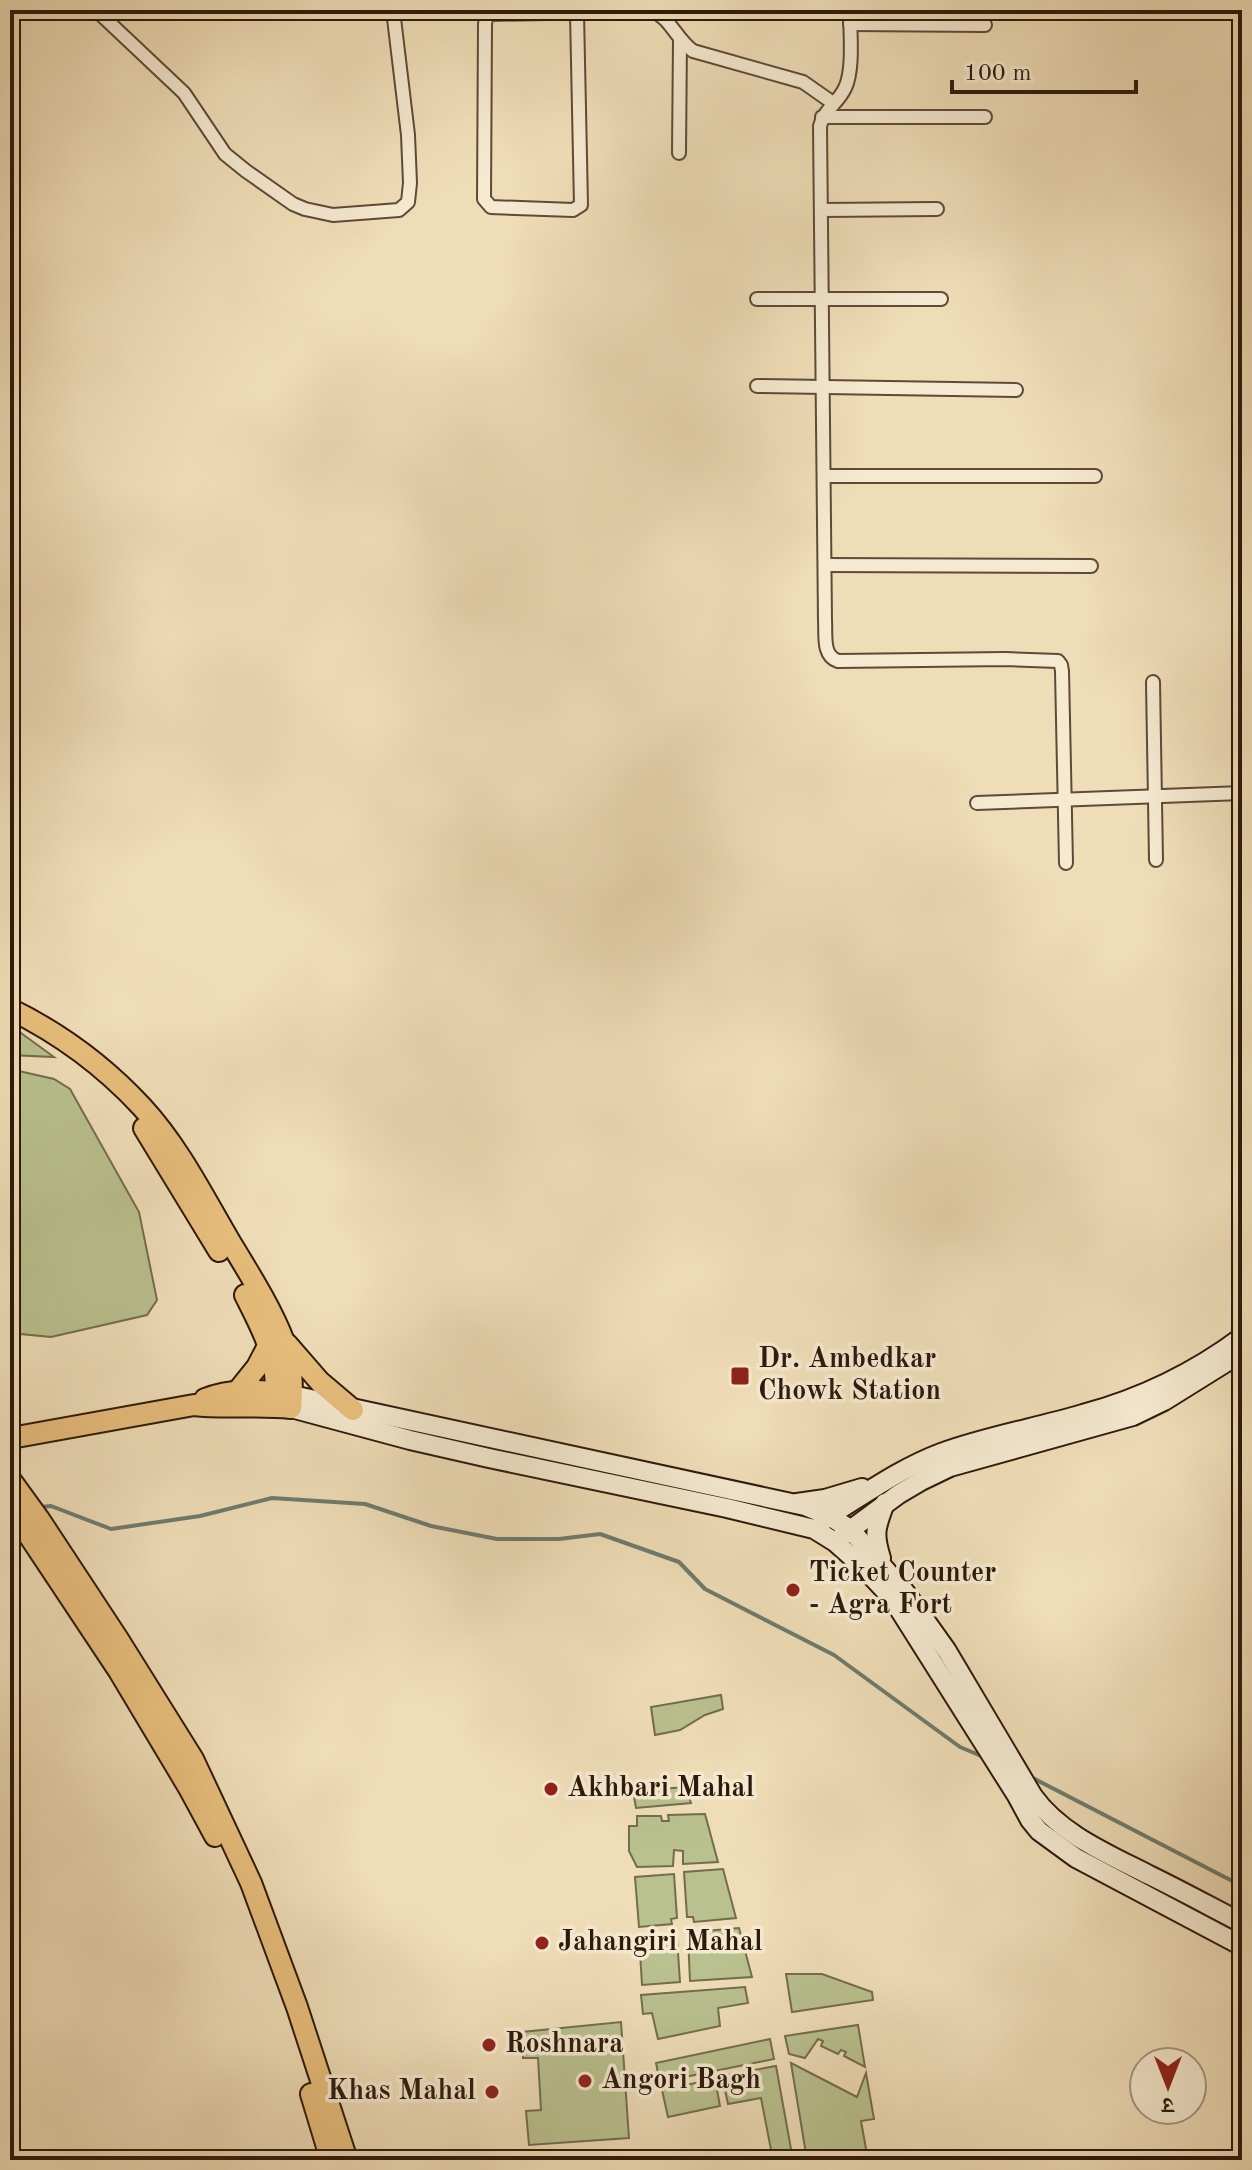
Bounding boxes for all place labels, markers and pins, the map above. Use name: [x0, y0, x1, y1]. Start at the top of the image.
place label: Dr. Ambedkar Chowk Station: [758, 1346, 941, 1406]
marker: Dr. Ambedkar Chowk Station: [729, 1365, 751, 1387]
place label: Ticket Counter - Agra Fort: [809, 1560, 997, 1620]
marker: Ticket Counter - Agra Fort: [784, 1581, 802, 1599]
place label: Akhbari Mahal: [567, 1775, 755, 1803]
marker: Akhbari Mahal: [542, 1780, 560, 1798]
place label: Jahangiri Mahal: [558, 1929, 763, 1957]
marker: Jahangiri Mahal: [533, 1934, 551, 1952]
place label: Roshnara: [505, 2031, 623, 2059]
marker: Roshnara: [480, 2036, 498, 2054]
place label: Angori Bagh: [601, 2067, 761, 2095]
marker: Angori Bagh: [576, 2072, 594, 2090]
place label: Khas Mahal: [327, 2078, 476, 2106]
marker: Khas Mahal: [483, 2083, 501, 2101]

